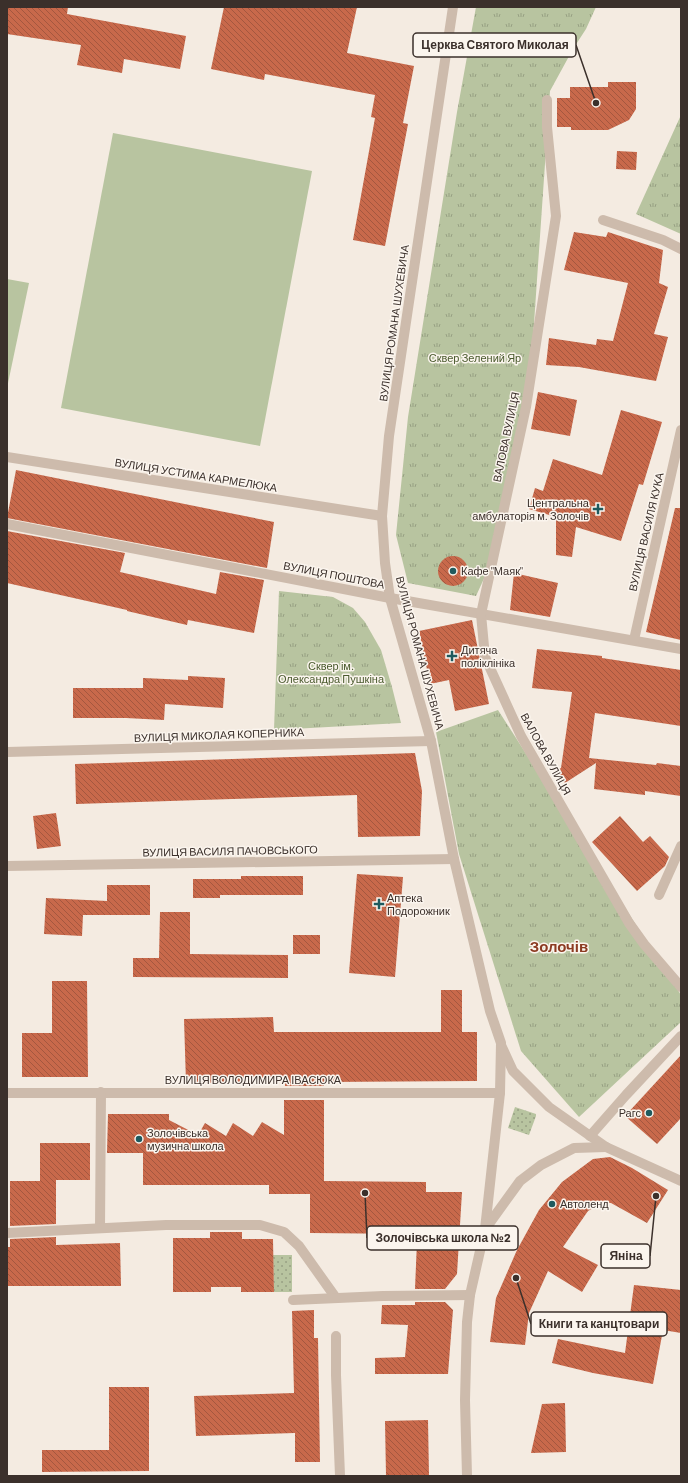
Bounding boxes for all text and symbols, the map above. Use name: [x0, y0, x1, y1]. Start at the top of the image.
callout: Церква Святого Миколая: [413, 33, 576, 57]
text: Церква Святого Миколая: [421, 37, 569, 52]
street label: ВУЛИЦЯ РОМАНА ШУХЕВИЧА: [376, 243, 411, 402]
park label: Сквер Зелений Яр: [429, 351, 521, 364]
street label: ВАЛОВА ВУЛИЦЯ: [490, 391, 521, 483]
street label: ВУЛИЦЯ УСТИМА КАРМЕЛЮКА: [114, 455, 279, 494]
street label: ВУЛИЦЯ ВАСИЛЯ КУКА: [626, 471, 666, 593]
place label: Центральна амбулаторія м. Золочів: [472, 496, 590, 522]
marker: Центральна амбулаторія м. Золочів: [592, 503, 604, 515]
street label: ВУЛИЦЯ ПОШТОВА: [282, 558, 386, 591]
place label: Кафе "Маяк": [461, 564, 523, 577]
marker: Кафе "Маяк": [448, 566, 458, 576]
street label: ВУЛИЦЯ РОМАНА ШУХЕВИЧА: [394, 575, 447, 732]
place label: Дитяча поліклініка: [461, 643, 516, 669]
marker: Дитяча поліклініка: [446, 650, 458, 662]
park label: Сквер ім. Олександра Пушкіна: [278, 659, 385, 685]
street label: ВАЛОВА ВУЛИЦЯ: [519, 711, 574, 797]
street label: ВУЛИЦЯ МИКОЛАЯ КОПЕРНИКА: [134, 725, 305, 744]
street label: ВУЛИЦЯ ВАСИЛЯ ПАЧОВСЬКОГО: [142, 842, 318, 859]
place label: Аптека Подорожник: [387, 891, 450, 917]
marker: Аптека Подорожник: [374, 899, 384, 909]
district label: Золочів: [530, 937, 588, 955]
street label: ВУЛИЦЯ ВОЛОДИМИРА ІВАСЮКА: [165, 1073, 342, 1086]
place label: Рагс: [619, 1106, 641, 1119]
marker: Рагс: [644, 1108, 654, 1118]
place label: Золочівська музична школа: [147, 1126, 225, 1152]
marker: Золочівська музична школа: [134, 1134, 144, 1144]
place label: Автоленд: [560, 1197, 609, 1210]
marker: Автоленд: [547, 1199, 557, 1209]
callout: Золочівська школа №2: [367, 1226, 518, 1250]
text: Золочівська школа №2: [375, 1230, 511, 1244]
callout: Яніна: [601, 1244, 650, 1268]
text: Яніна: [609, 1248, 643, 1262]
callout: Книги та канцтовари: [531, 1312, 667, 1336]
text: Книги та канцтовари: [539, 1316, 659, 1331]

